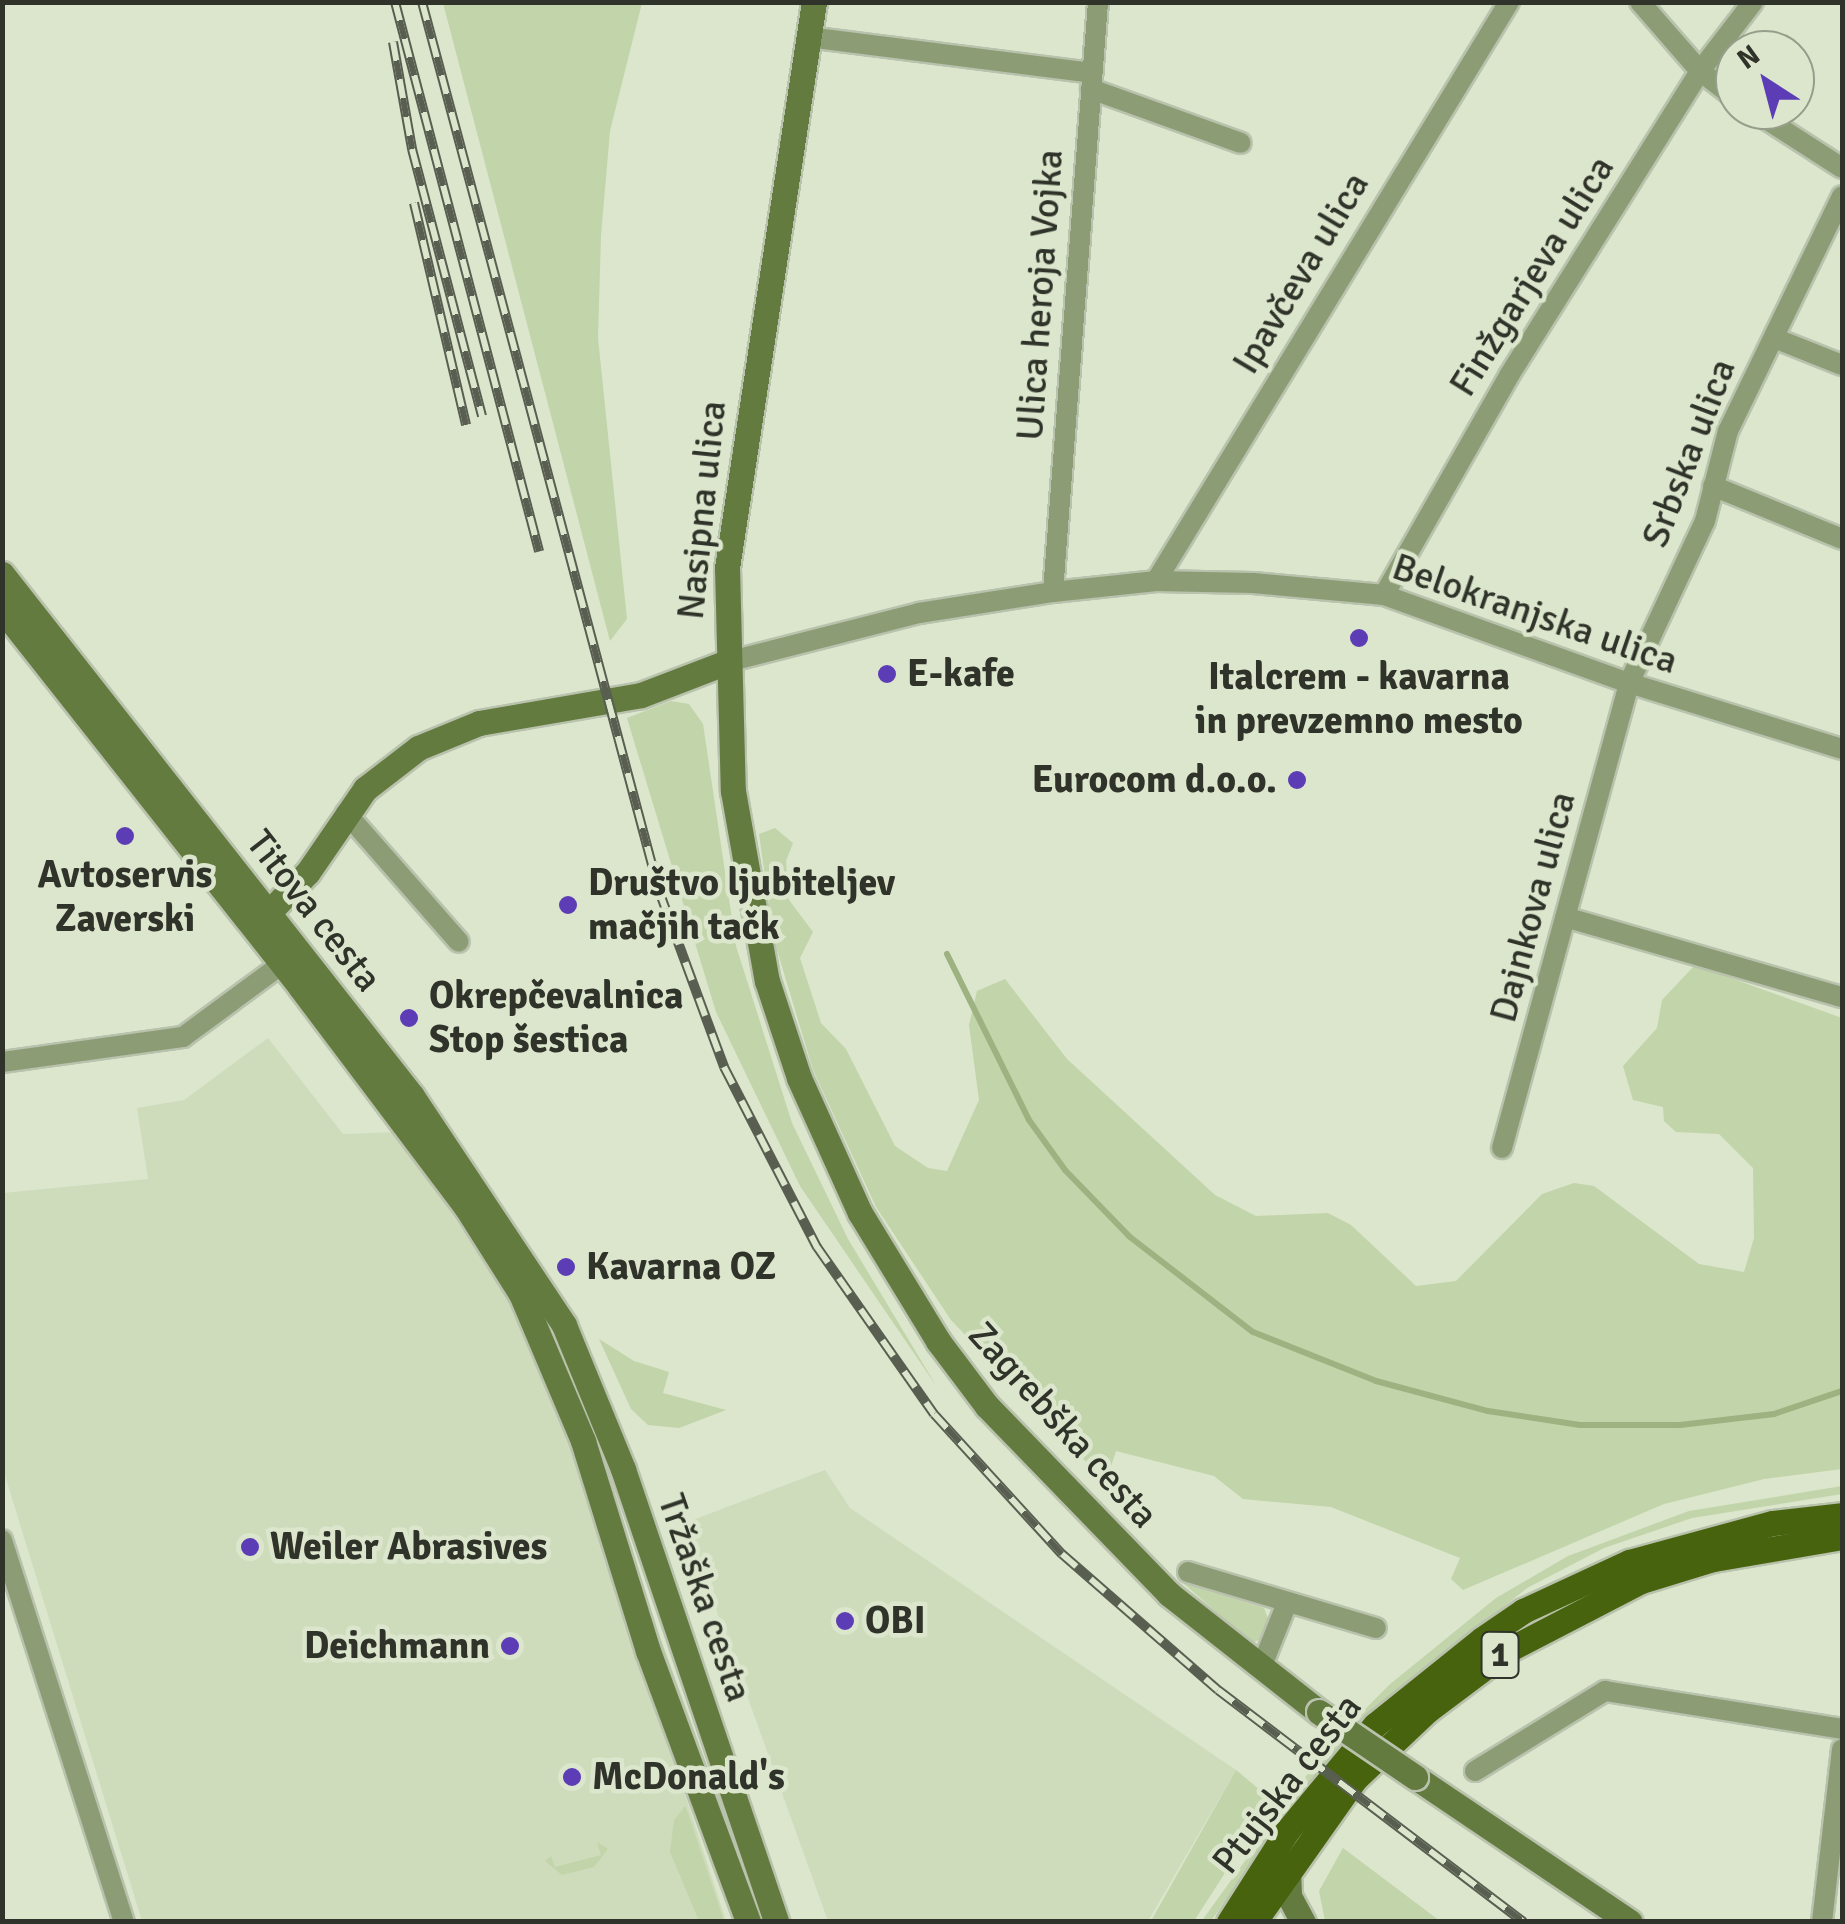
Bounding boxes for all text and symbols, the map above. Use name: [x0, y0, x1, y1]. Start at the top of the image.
north arrow: [1715, 30, 1815, 130]
text: N: [1731, 38, 1766, 77]
street label: Finžgarjeva ulica: [1440, 147, 1624, 405]
street label: Ulica heroja Vojka: [1007, 148, 1073, 442]
street label: Ipavčeva ulica: [1223, 164, 1379, 382]
street label: Srbska ulica: [1632, 353, 1746, 553]
street label: Nasipna ulica: [668, 398, 736, 622]
street label: Belokranjska ulica: [1386, 544, 1684, 684]
marker: Italcrem - kavarna in prevzemno mesto: [1348, 627, 1370, 649]
place label: E-kafe: [907, 651, 1015, 697]
place label: Italcrem - kavarna in prevzemno mesto: [1195, 654, 1523, 744]
marker: E-kafe: [876, 663, 898, 685]
place label: Eurocom d.o.o.: [1032, 757, 1277, 803]
marker: Eurocom d.o.o.: [1286, 769, 1308, 791]
street label: Dajnkova ulica: [1480, 787, 1586, 1027]
street label: Titova cesta: [237, 821, 391, 1001]
marker: Avtoservis Zaverski: [114, 825, 136, 847]
place label: Avtoservis Zaverski: [38, 852, 212, 942]
place label: Društvo ljubiteljev mačjih tačk: [588, 860, 895, 949]
marker: Društvo ljubiteljev mačjih tačk: [557, 894, 579, 916]
place label: Okrepčevalnica Stop šestica: [429, 973, 683, 1062]
marker: Okrepčevalnica Stop šestica: [398, 1007, 420, 1029]
place label: Kavarna OZ: [586, 1244, 776, 1290]
marker: Kavarna OZ: [555, 1256, 577, 1278]
street label: Zagrebška cesta: [959, 1313, 1167, 1537]
street label: Tržaška cesta: [648, 1488, 762, 1708]
place label: Weiler Abrasives: [270, 1524, 547, 1570]
marker: Weiler Abrasives: [239, 1536, 261, 1558]
place label: OBI: [865, 1598, 926, 1644]
marker: OBI: [834, 1610, 856, 1632]
place label: Deichmann: [304, 1623, 490, 1669]
road number: 1: [1480, 1625, 1520, 1685]
marker: Deichmann: [499, 1635, 521, 1657]
street label: Ptujska cesta: [1203, 1685, 1371, 1883]
place label: McDonald's: [592, 1754, 785, 1800]
marker: McDonald's: [561, 1766, 583, 1788]

